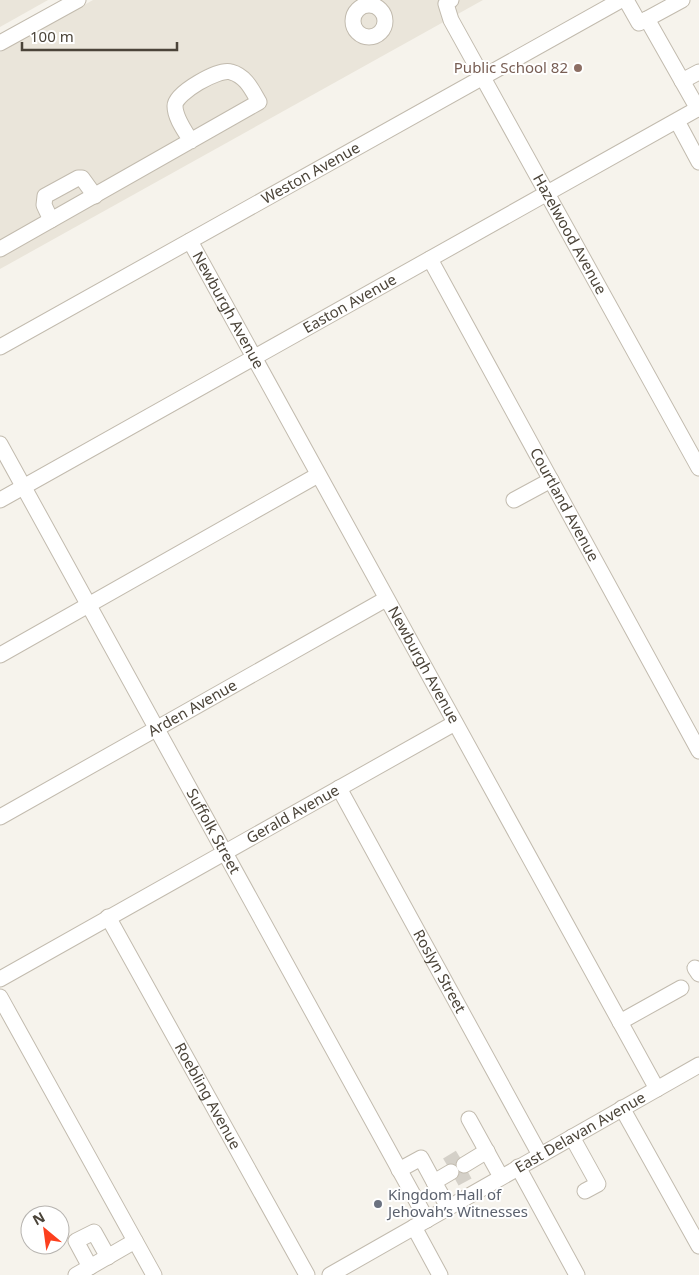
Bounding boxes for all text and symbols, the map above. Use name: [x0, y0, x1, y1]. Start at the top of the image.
scale bar: [22, 20, 178, 52]
text: 100 m: [30, 26, 74, 46]
place label: Public School 82: [454, 57, 568, 77]
marker: Public School 82: [572, 62, 584, 74]
street label: Weston Avenue: [258, 137, 363, 208]
street label: Hazelwood Avenue: [529, 170, 612, 298]
street label: Newburgh Avenue: [189, 247, 269, 372]
street label: Easton Avenue: [299, 269, 400, 337]
street label: Courtland Avenue: [526, 444, 604, 565]
street label: Newburgh Avenue: [384, 602, 465, 727]
street label: Arden Avenue: [144, 674, 240, 741]
street label: Gerald Avenue: [242, 779, 342, 847]
street label: Suffolk Street: [182, 784, 246, 878]
street label: Roslyn Street: [409, 926, 471, 1017]
street label: Roebling Avenue: [171, 1039, 246, 1153]
street label: East Delavan Avenue: [511, 1087, 649, 1177]
place label: Kingdom Hall of Jehovah’s Witnesses: [386, 1184, 528, 1221]
marker: Kingdom Hall of Jehovah’s Witnesses: [372, 1198, 384, 1210]
north arrow: [20, 1205, 70, 1255]
text: N: [29, 1207, 48, 1229]

